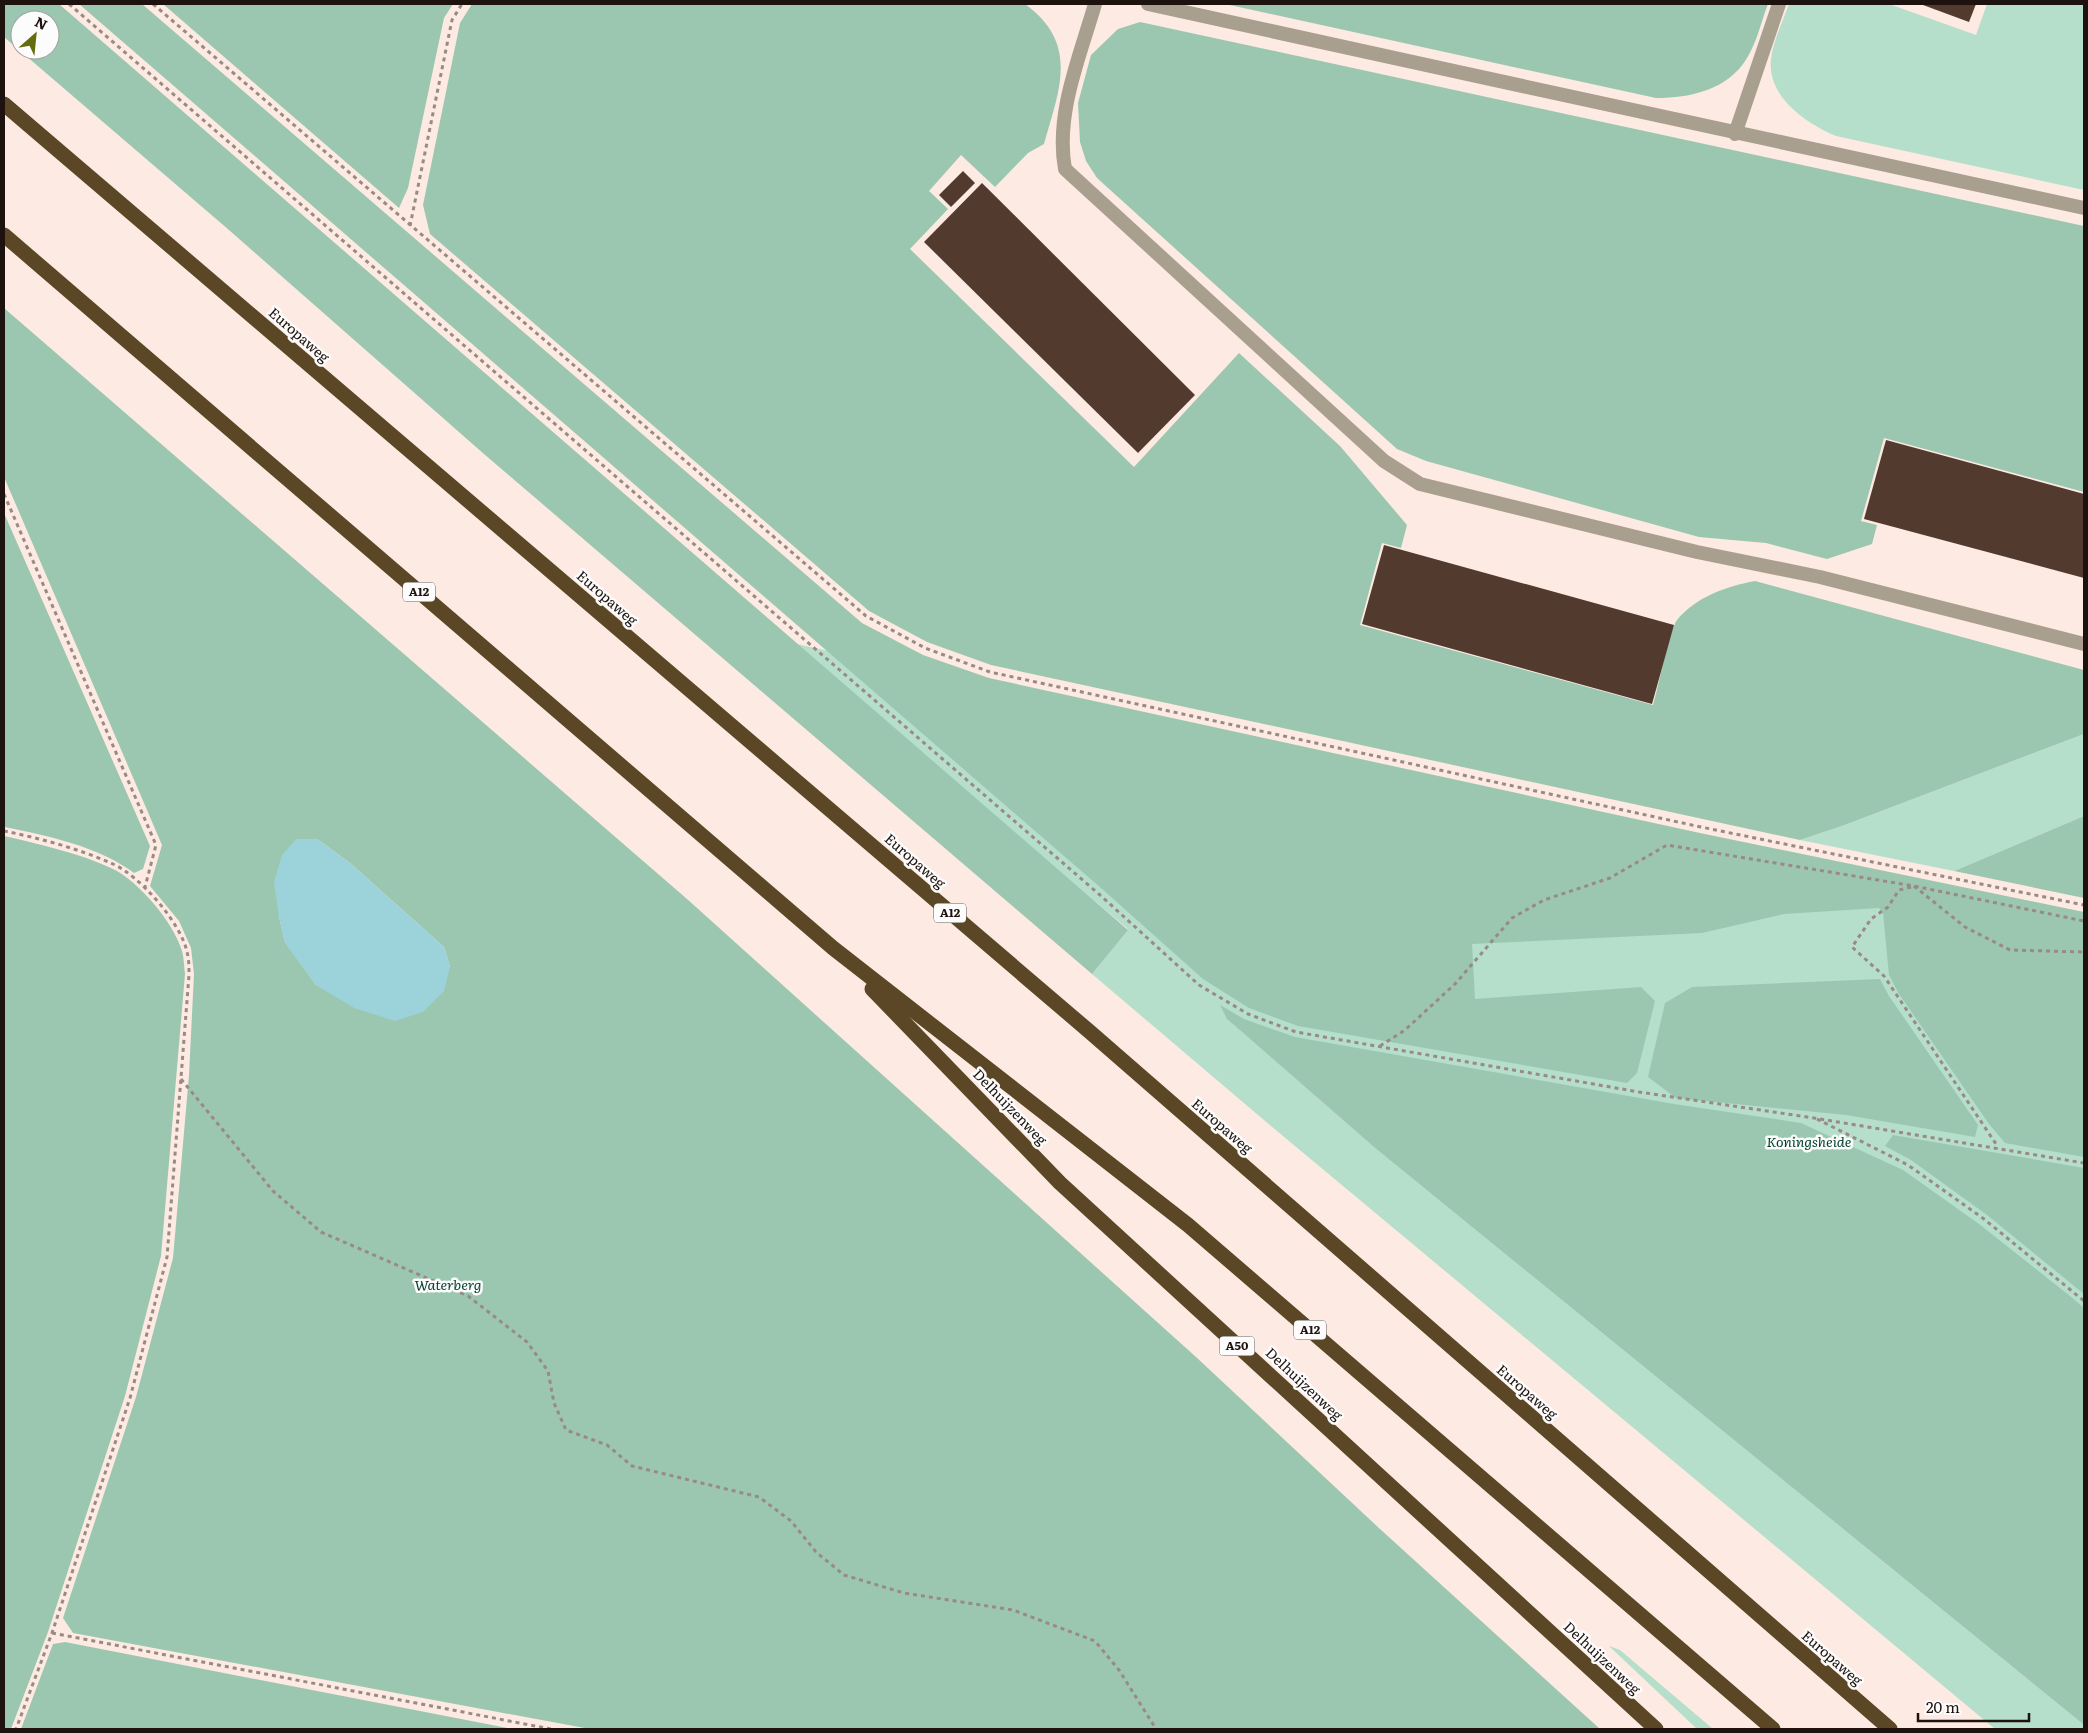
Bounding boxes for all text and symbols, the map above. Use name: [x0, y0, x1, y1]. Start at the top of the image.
north arrow: [10, 10, 60, 60]
text: N: [32, 11, 51, 34]
street label: Europaweg: [265, 302, 335, 366]
street label: Europaweg: [573, 565, 643, 629]
road number: A12: [403, 582, 435, 602]
street label: Europaweg: [881, 828, 951, 892]
road number: A12: [934, 904, 966, 922]
street label: Delhuijzenweg: [969, 1064, 1052, 1149]
street label: Europaweg: [1188, 1093, 1258, 1157]
park label: Koningsheide: [1767, 1131, 1852, 1151]
park label: Waterberg: [415, 1274, 481, 1294]
road number: A12: [1294, 1320, 1326, 1340]
road number: A50: [1220, 1336, 1254, 1355]
street label: Delhuijzenweg: [1262, 1342, 1348, 1424]
street label: Europaweg: [1493, 1359, 1563, 1423]
street label: Delhuijzenweg: [1560, 1616, 1646, 1698]
street label: Europaweg: [1798, 1625, 1868, 1689]
scale bar: [1918, 1690, 2029, 1722]
text: 20 m: [1926, 1695, 1960, 1718]

